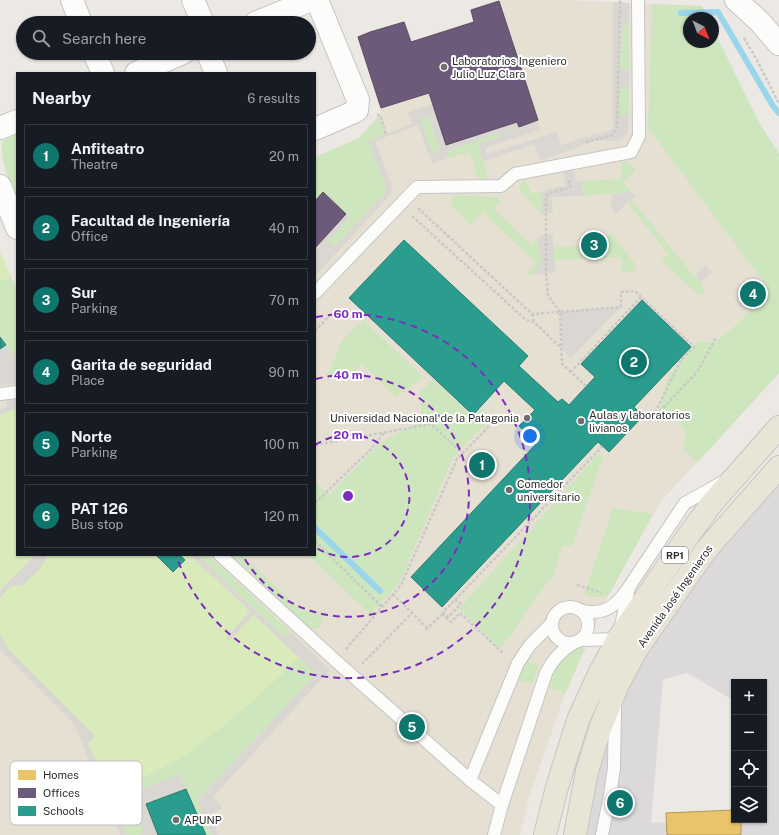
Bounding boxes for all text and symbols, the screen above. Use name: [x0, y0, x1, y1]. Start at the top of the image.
north arrow: [683, 12, 719, 48]
search box: [16, 16, 316, 60]
icon: search: [30, 27, 52, 49]
text: Search here: [62, 30, 146, 47]
place label: Laboratorios Ingeniero Julio Luz Clara: [452, 55, 567, 80]
marker: Laboratorios Ingeniero Julio Luz Clara: [439, 62, 449, 72]
text: Nearby: [32, 88, 91, 108]
text: 6 results: [247, 91, 300, 106]
text: Anfiteatro: [71, 140, 144, 157]
text: 1: [43, 149, 49, 164]
text: 20 m: [269, 149, 299, 164]
text: Theatre: [71, 157, 118, 172]
text: Facultad de Ingeniería: [71, 212, 230, 229]
text: 2: [42, 221, 50, 236]
text: 40 m: [268, 221, 299, 236]
text: Office: [71, 229, 108, 244]
pin: 3: [581, 230, 607, 260]
pin: 4: [740, 279, 766, 309]
text: Sur: [71, 284, 97, 301]
text: 3: [42, 293, 50, 308]
text: 70 m: [269, 293, 299, 308]
text: Parking: [71, 301, 118, 316]
text: 60 m: [333, 307, 363, 321]
pin: 2: [621, 347, 647, 377]
text: Garita de seguridad: [71, 356, 212, 373]
text: 4: [42, 365, 50, 380]
text: 90 m: [269, 365, 299, 380]
text: 40 m: [333, 368, 363, 382]
text: Place: [71, 373, 105, 388]
place label: Aulas y laboratorios livianos: [589, 409, 691, 434]
place label: Universidad Nacional de la Patagonia: [330, 412, 519, 424]
marker: Universidad Nacional de la Patagonia: [522, 413, 532, 423]
marker: Aulas y laboratorios livianos: [576, 416, 586, 426]
your location: [520, 426, 540, 446]
text: Norte: [71, 428, 112, 445]
text: 20 m: [334, 428, 363, 442]
text: 5: [42, 437, 50, 452]
text: 100 m: [263, 437, 299, 452]
text: Parking: [71, 445, 118, 460]
pin: 1: [469, 450, 495, 480]
place label: Comedor universitario: [517, 478, 580, 503]
marker: Comedor universitario: [504, 485, 514, 495]
centre of rings: [341, 489, 355, 503]
text: PAT 126: [71, 500, 128, 517]
text: 6: [42, 509, 50, 524]
text: 120 m: [264, 509, 299, 524]
text: Bus stop: [71, 517, 123, 532]
street label: Avenida José Ingenieros: [635, 542, 715, 649]
road number: RP1: [662, 547, 688, 563]
map controls: [731, 679, 767, 823]
button: +: [731, 679, 767, 715]
pin: 5: [399, 712, 425, 742]
button: −: [731, 715, 767, 751]
button: locate: [731, 751, 767, 787]
legend: [10, 761, 142, 825]
text: Homes: [43, 769, 79, 781]
text: Offices: [43, 787, 80, 799]
button: layers: [731, 787, 767, 823]
pin: 6: [607, 788, 633, 818]
text: Schools: [43, 805, 84, 817]
place label: APUNP: [184, 814, 222, 826]
marker: APUNP: [171, 815, 181, 825]

